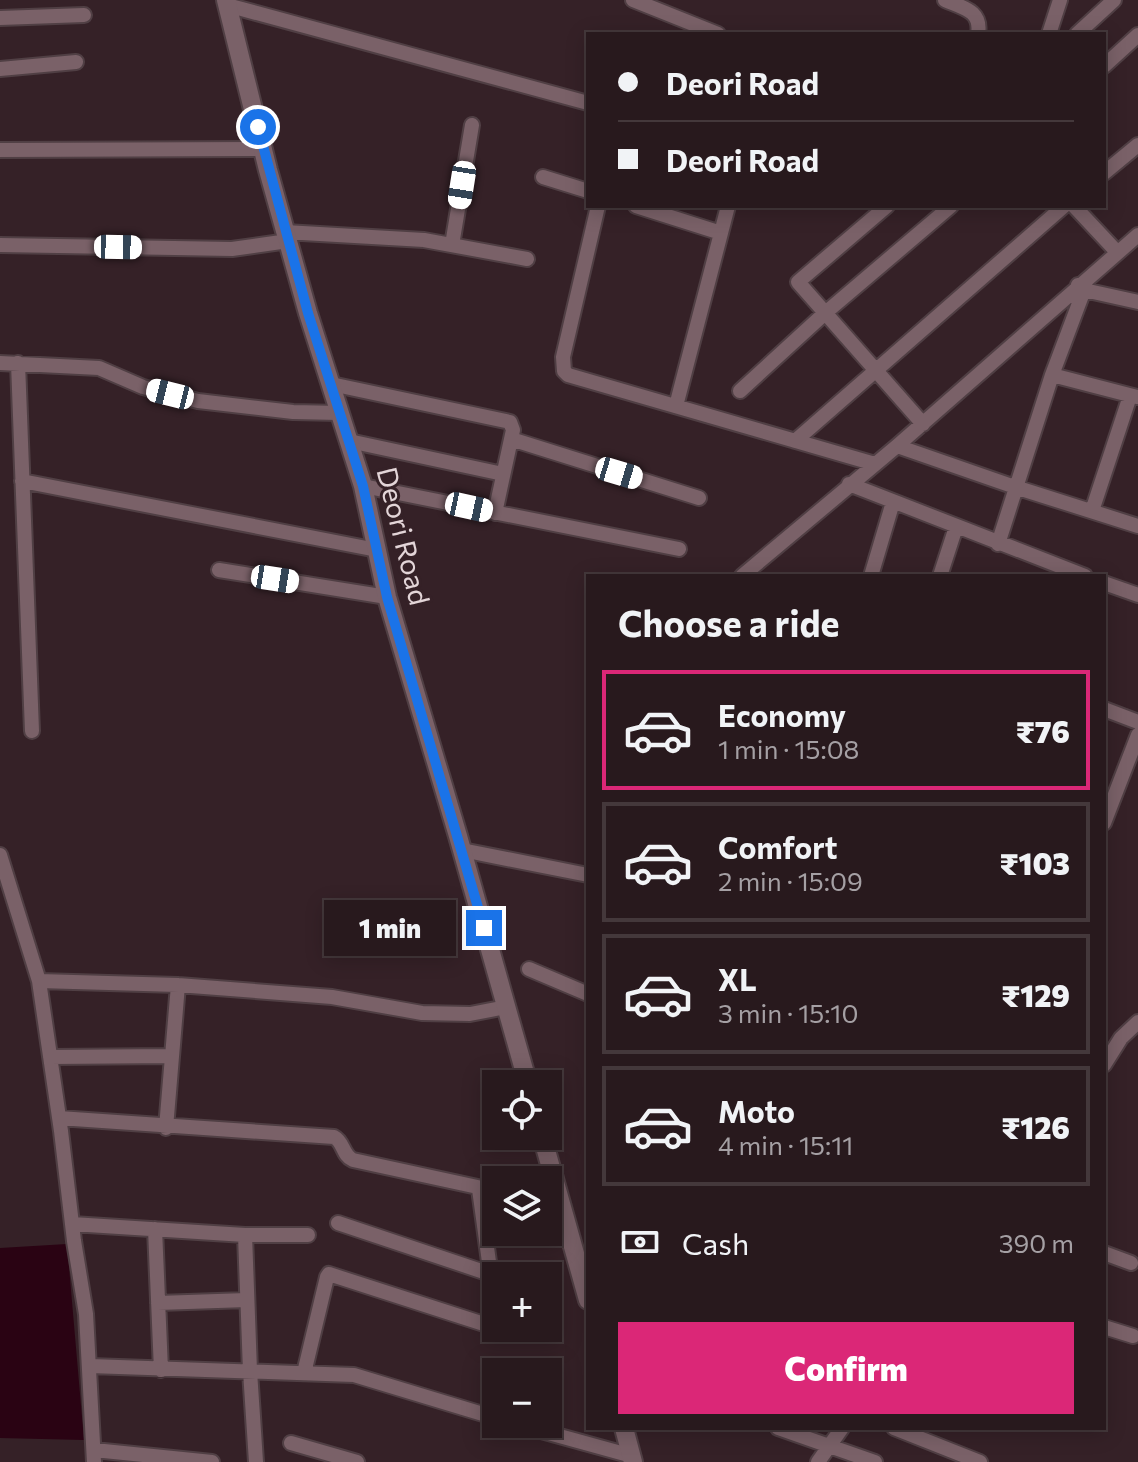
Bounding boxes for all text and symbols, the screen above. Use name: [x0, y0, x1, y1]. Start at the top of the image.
text: Deori Road: [666, 64, 819, 101]
route start: [240, 109, 276, 145]
text: Deori Road: [666, 141, 819, 178]
car: [446, 159, 478, 211]
car: [94, 235, 142, 259]
car: [144, 377, 196, 411]
car: [593, 455, 645, 491]
street label: Deori Road: [370, 463, 438, 608]
car: [443, 490, 495, 524]
car: [249, 563, 301, 595]
text: Choose a ride: [618, 600, 839, 644]
icon: car: [622, 694, 694, 766]
text: Economy: [718, 696, 846, 733]
text: ₹76: [1016, 712, 1070, 749]
text: 1 min · 15:08: [718, 733, 859, 764]
icon: car: [622, 826, 694, 898]
text: Comfort: [718, 828, 837, 865]
text: ₹103: [999, 844, 1070, 881]
text: 2 min · 15:09: [718, 865, 863, 896]
callout: 1 min: [324, 900, 456, 956]
route end: [466, 910, 502, 946]
text: 1 min: [359, 912, 421, 943]
icon: car: [622, 958, 694, 1030]
text: XL: [718, 960, 757, 997]
text: ₹129: [1001, 976, 1070, 1013]
text: 3 min · 15:10: [718, 997, 858, 1028]
map controls: [482, 1070, 562, 1438]
button: locate: [482, 1070, 562, 1150]
icon: car: [622, 1090, 694, 1162]
text: Moto: [718, 1092, 795, 1129]
text: ₹126: [1001, 1108, 1070, 1145]
text: 4 min · 15:11: [718, 1129, 853, 1160]
button: layers: [482, 1166, 562, 1246]
icon: cash: [618, 1220, 662, 1264]
text: Cash: [682, 1224, 749, 1261]
text: 390 m: [999, 1227, 1074, 1258]
button: +: [482, 1262, 562, 1342]
button: Confirm: [618, 1322, 1074, 1414]
button: −: [482, 1358, 562, 1438]

